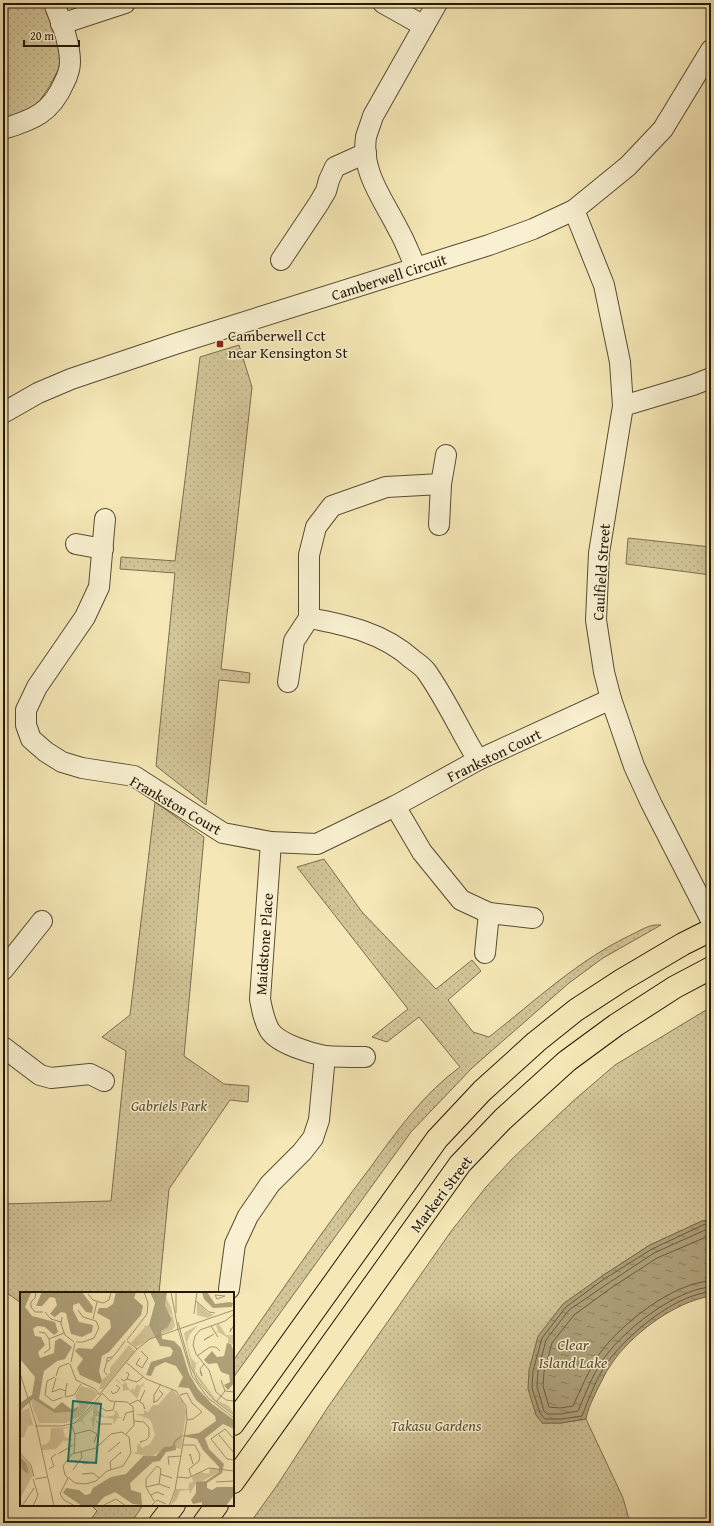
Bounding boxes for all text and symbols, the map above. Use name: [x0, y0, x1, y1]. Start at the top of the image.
scale bar: [24, 22, 79, 48]
text: 20 m: [30, 27, 54, 44]
street label: Camberwell Circuit: [329, 248, 450, 306]
place label: Camberwell Cct near Kensington St: [228, 325, 348, 363]
marker: Camberwell Cct near Kensington St: [215, 339, 225, 349]
street label: Caulfield Street: [587, 522, 615, 621]
street label: Frankston Court: [443, 723, 545, 787]
street label: Frankston Court: [126, 770, 226, 840]
street label: Maidstone Place: [250, 892, 278, 996]
park label: Gabriels Park: [131, 1095, 207, 1116]
street label: Markeri Street: [405, 1151, 477, 1237]
inset map: [20, 1292, 234, 1506]
water label: Clear Island Lake: [538, 1332, 608, 1374]
park label: Takasu Gardens: [391, 1415, 482, 1436]

